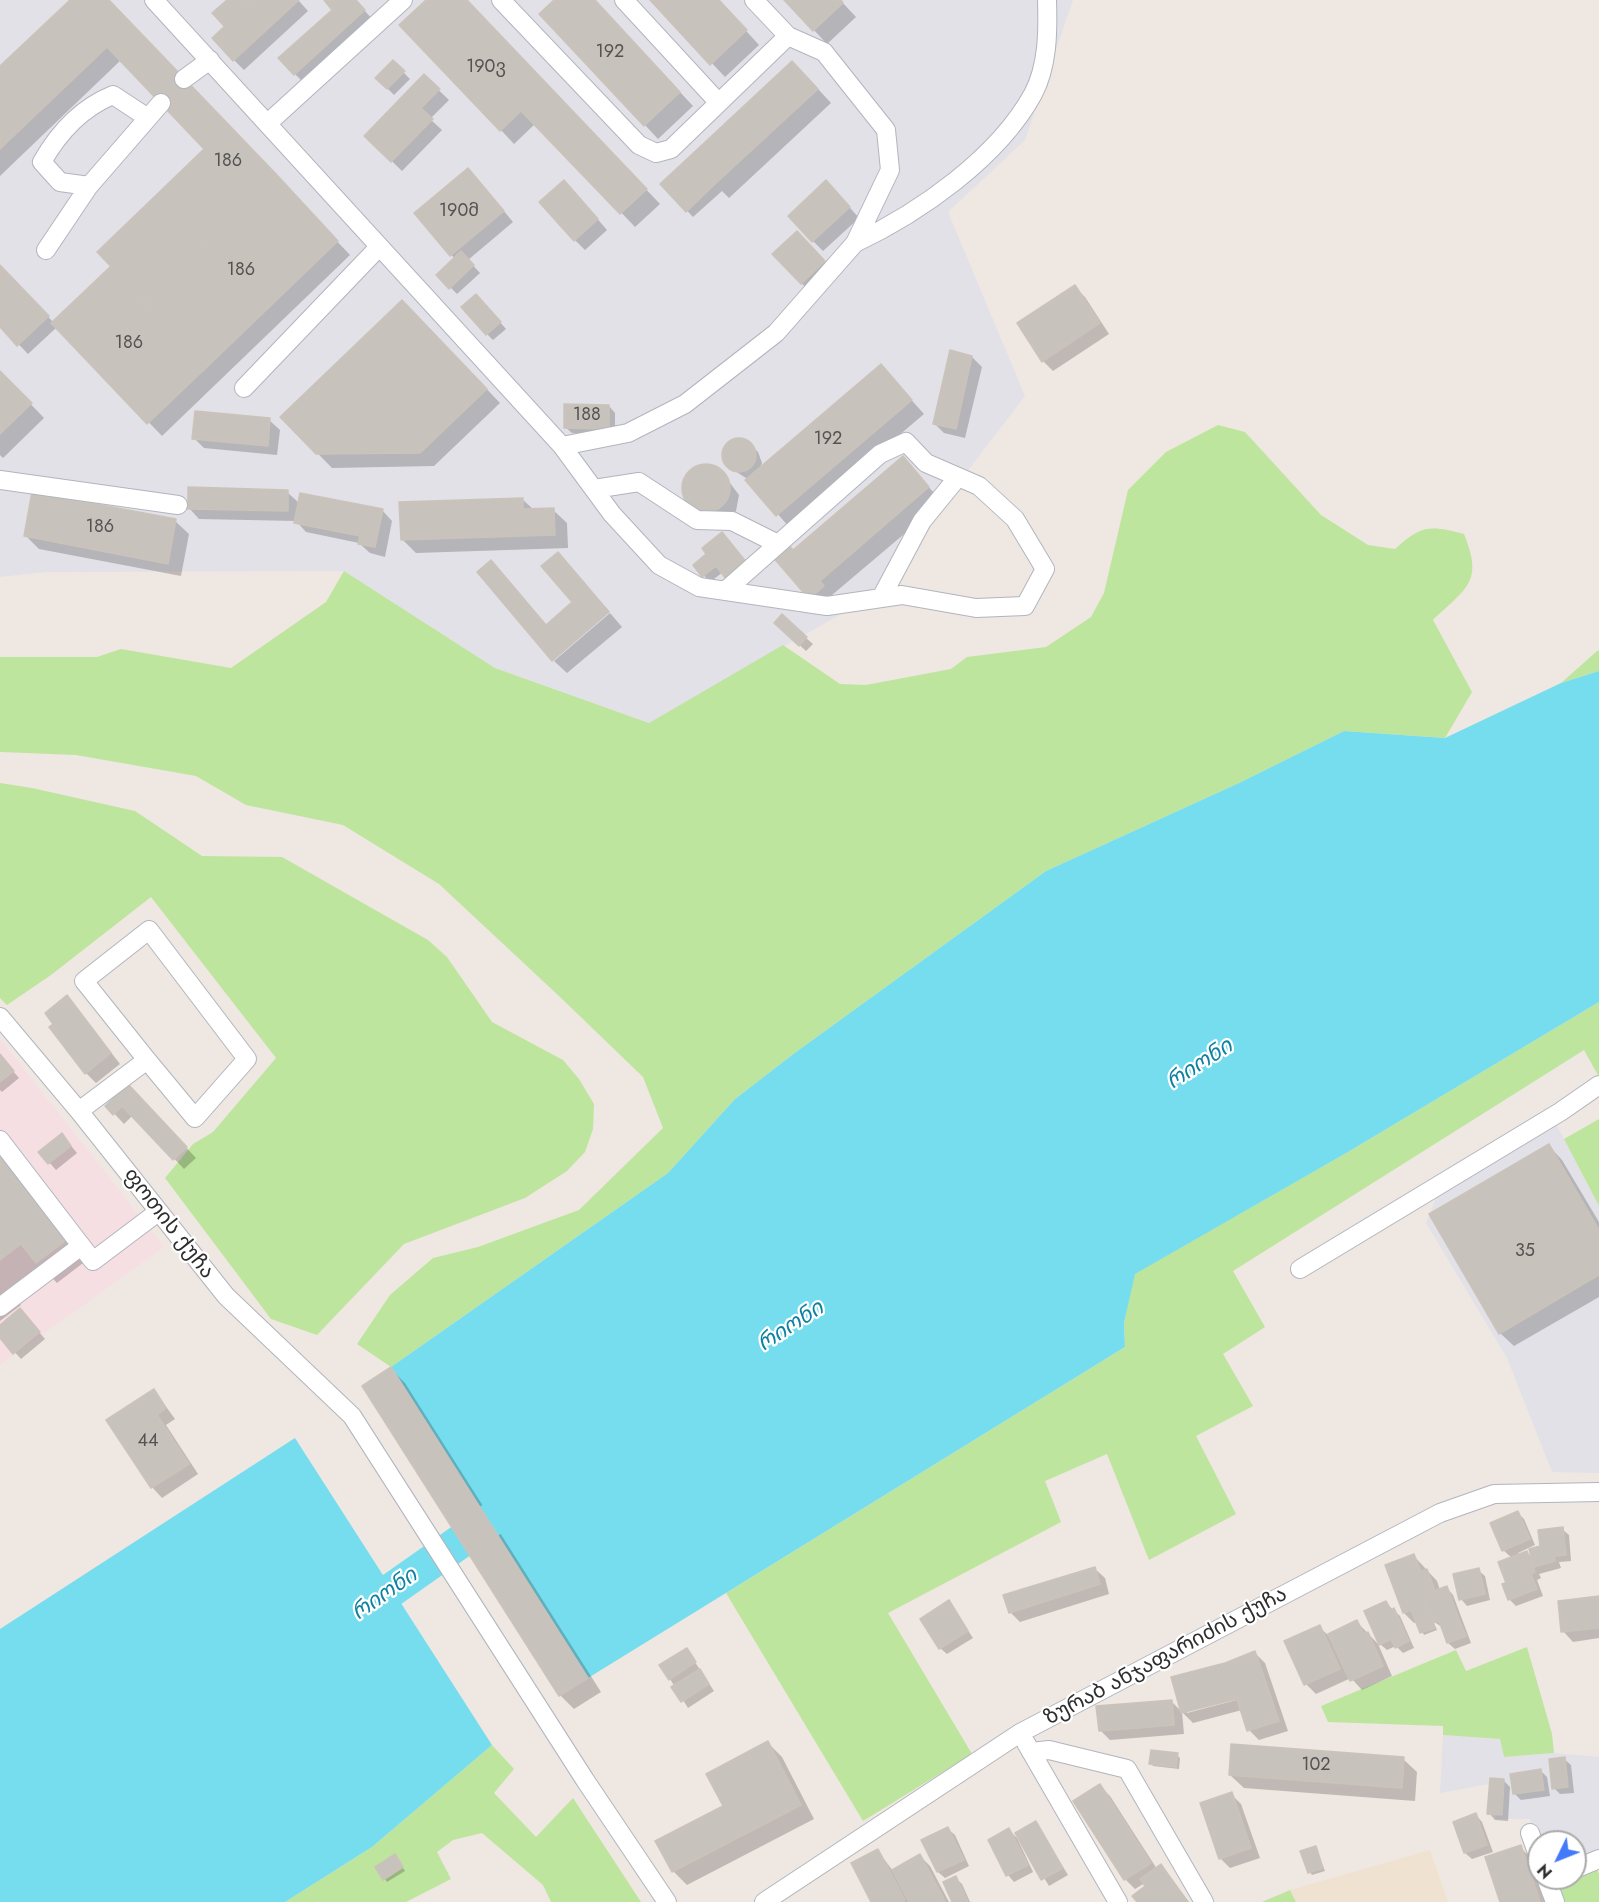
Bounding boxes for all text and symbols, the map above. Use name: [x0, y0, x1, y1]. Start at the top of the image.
house number: 192: [596, 42, 624, 64]
house number: 190ვ: [466, 57, 506, 79]
house number: 186: [214, 151, 242, 173]
house number: 190მ: [439, 201, 479, 223]
house number: 186: [227, 260, 255, 282]
house number: 186: [115, 333, 143, 355]
house number: 188: [573, 405, 601, 427]
house number: 192: [814, 429, 842, 451]
house number: 186: [86, 517, 114, 539]
water label: რიონი: [1162, 1034, 1238, 1096]
street label: ფოთის ქუჩა: [117, 1164, 219, 1284]
house number: 35: [1515, 1241, 1535, 1263]
water label: რიონი: [753, 1296, 829, 1358]
house number: 44: [138, 1431, 158, 1453]
water label: რიონი: [347, 1563, 423, 1627]
street label: ზურაბ ანჯაფარიძის ქუჩა: [1040, 1582, 1292, 1732]
house number: 102: [1301, 1755, 1331, 1777]
north arrow: [1527, 1830, 1587, 1890]
text: N: [1532, 1859, 1558, 1884]

